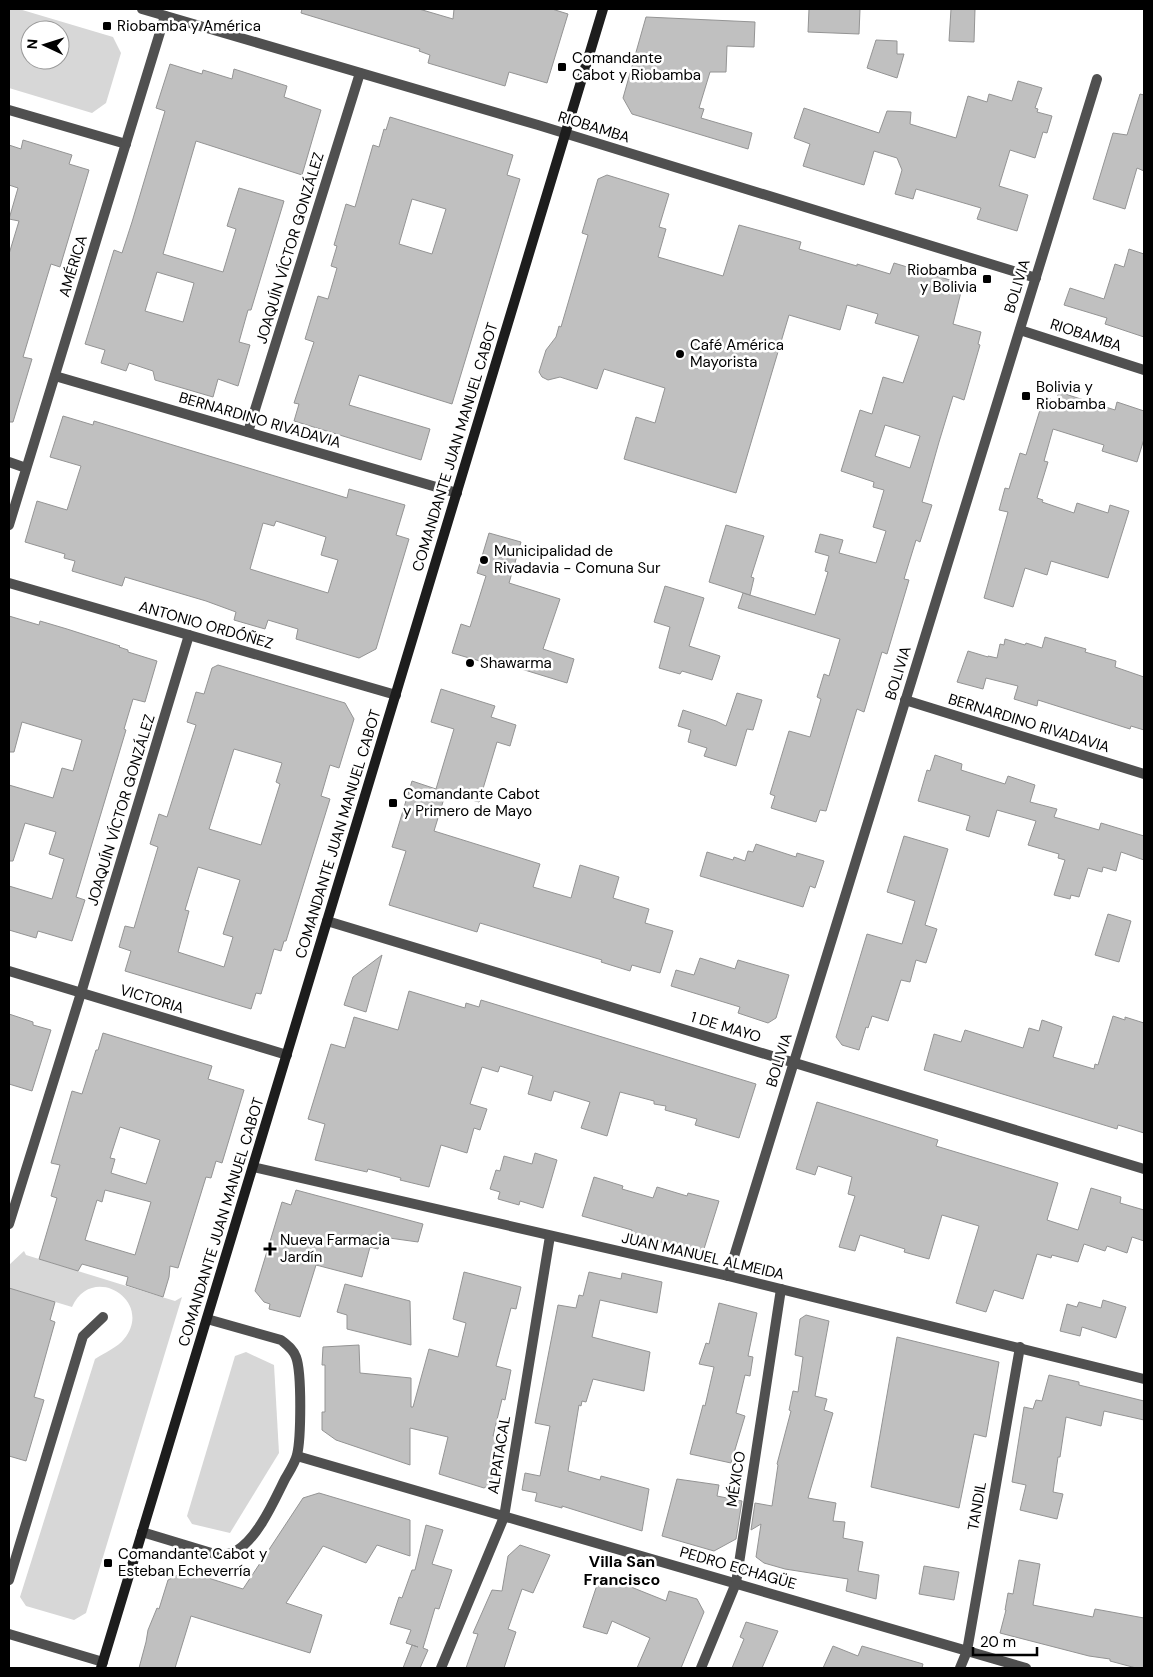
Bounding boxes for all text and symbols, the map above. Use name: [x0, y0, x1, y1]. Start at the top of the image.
place label: Riobamba y América: [117, 16, 261, 36]
north arrow: [20, 20, 70, 70]
marker: Riobamba y América: [101, 20, 113, 32]
text: N: [23, 38, 41, 50]
place label: Comandante Cabot y Riobamba: [572, 48, 701, 85]
marker: Comandante Cabot y Riobamba: [556, 61, 568, 73]
street label: RIOBAMBA: [556, 107, 632, 147]
street label: JOAQUÍN VÍCTOR GONZÁLEZ: [251, 150, 329, 346]
street label: AMÉRICA: [54, 232, 92, 299]
street label: BOLIVIA: [999, 256, 1035, 315]
place label: Riobamba y Bolivia: [907, 260, 977, 297]
marker: Riobamba y Bolivia: [981, 273, 993, 285]
street label: RIOBAMBA: [1048, 314, 1124, 356]
street label: COMANDANTE JUAN MANUEL CABOT: [408, 320, 502, 574]
place label: Café América Mayorista: [690, 335, 784, 372]
marker: Café América Mayorista: [674, 348, 686, 360]
place label: Bolivia y Riobamba: [1036, 377, 1106, 414]
street label: BERNARDINO RIVADAVIA: [176, 387, 344, 453]
marker: Bolivia y Riobamba: [1020, 390, 1032, 402]
place label: Municipalidad de Rivadavia - Comuna Sur: [494, 541, 661, 578]
marker: Municipalidad de Rivadavia - Comuna Sur: [478, 554, 490, 566]
street label: ANTONIO ORDÓÑEZ: [137, 596, 275, 654]
street label: BOLIVIA: [880, 643, 916, 702]
place label: Shawarma: [480, 653, 552, 673]
marker: Shawarma: [464, 657, 476, 669]
street label: BERNARDINO RIVADAVIA: [946, 689, 1112, 757]
street label: COMANDANTE JUAN MANUEL CABOT: [291, 707, 385, 961]
street label: JOAQUÍN VÍCTOR GONZÁLEZ: [82, 712, 160, 908]
place label: Comandante Cabot y Primero de Mayo: [403, 784, 540, 821]
marker: Comandante Cabot y Primero de Mayo: [387, 797, 399, 809]
street label: VICTORIA: [118, 980, 186, 1018]
street label: 1 DE MAYO: [688, 1007, 764, 1047]
street label: BOLIVIA: [761, 1030, 797, 1089]
street label: COMANDANTE JUAN MANUEL CABOT: [174, 1095, 268, 1349]
street label: JUAN MANUEL ALMEIDA: [620, 1228, 786, 1284]
place label: Nueva Farmacia Jardín: [280, 1230, 390, 1267]
marker: Nueva Farmacia Jardín: [264, 1243, 276, 1255]
street label: ALPATACAL: [483, 1414, 515, 1496]
street label: MÉXICO: [722, 1450, 750, 1508]
street label: TANDIL: [963, 1480, 991, 1532]
street label: PEDRO ECHAGÜE: [677, 1542, 799, 1594]
place label: Comandante Cabot y Esteban Echeverría: [118, 1544, 268, 1581]
district label: Villa San Francisco: [584, 1551, 660, 1590]
marker: Comandante Cabot y Esteban Echeverría: [102, 1557, 114, 1569]
scale bar: [973, 1624, 1037, 1656]
text: 20 m: [980, 1632, 1016, 1652]

